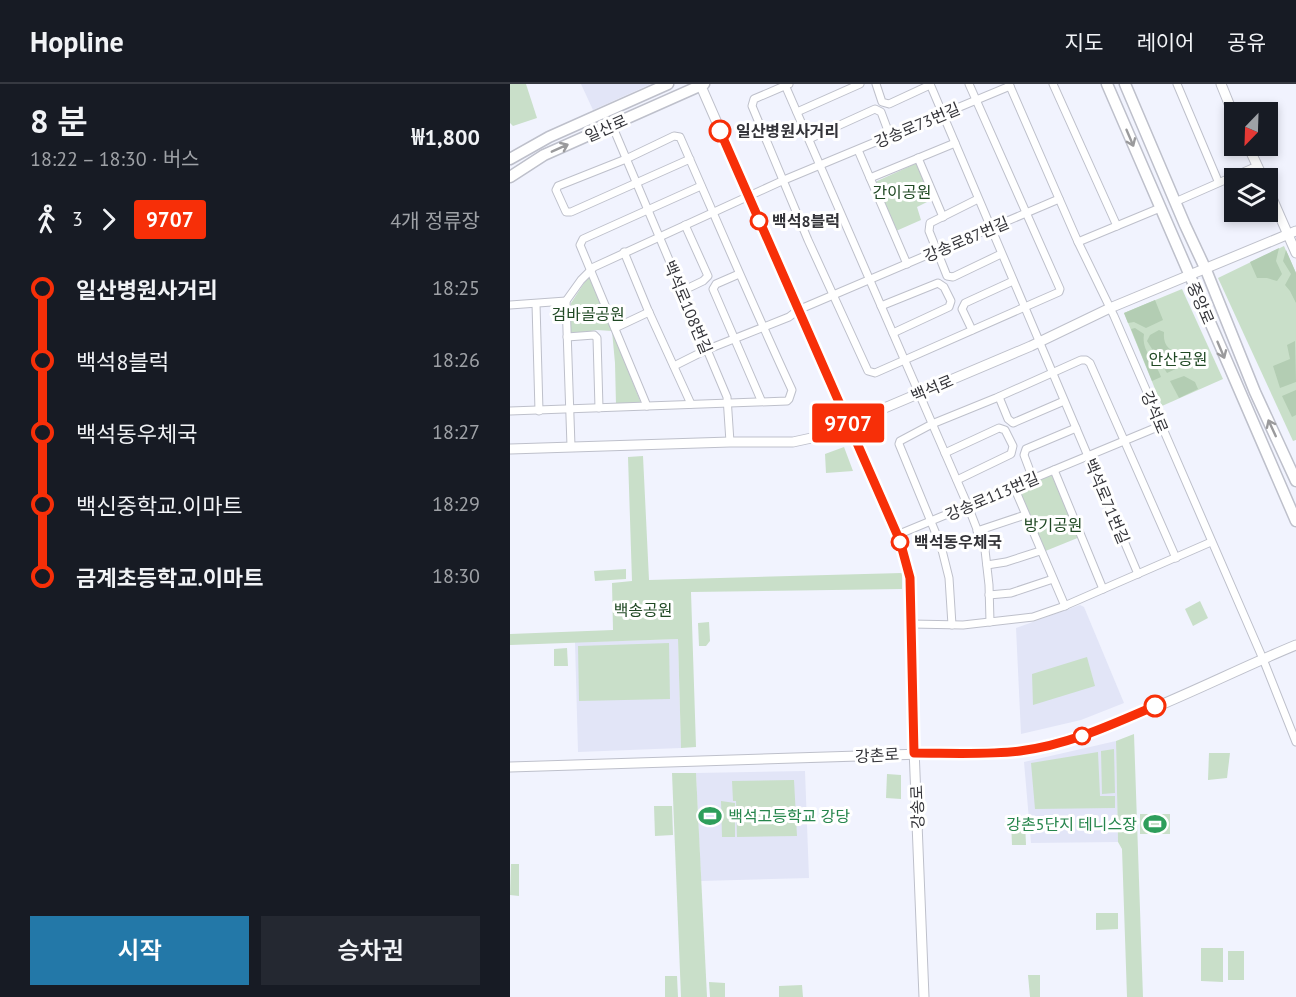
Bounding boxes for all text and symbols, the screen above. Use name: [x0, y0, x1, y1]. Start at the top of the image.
text: Hopline: [30, 23, 124, 60]
text: 지도: [1065, 29, 1103, 56]
text: 레이어: [1136, 29, 1194, 56]
text: 공유: [1227, 29, 1266, 56]
street label: 강송로73번길: [871, 98, 963, 152]
text: 8 분: [30, 99, 87, 142]
north arrow: [1224, 102, 1278, 156]
map controls: [1224, 102, 1278, 222]
street label: 일산로: [582, 110, 630, 146]
marker: 일산병원사거리: [709, 120, 731, 142]
place label: 일산병원사거리: [736, 121, 839, 141]
text: ₩1,800: [412, 123, 480, 151]
one-way arrow: [1125, 128, 1136, 146]
one-way arrow: [551, 141, 569, 153]
text: 18:22 – 18:30 · 버스: [30, 146, 199, 172]
button: layers: [1224, 168, 1278, 222]
park label: 간이공원: [873, 182, 931, 202]
icon: walk: [30, 203, 63, 236]
icon: forward: [92, 203, 125, 236]
text: 3: [72, 206, 83, 232]
text: 9707: [146, 206, 194, 233]
text: 4개 정류장: [390, 208, 480, 234]
place label: 백석8블럭: [772, 211, 840, 231]
marker: 백석8블럭: [750, 212, 768, 230]
street label: 강송로87번길: [920, 212, 1012, 266]
street label: 백석로108번길: [659, 257, 717, 357]
text: 18:25: [432, 275, 480, 301]
text: 일산병원사거리: [76, 276, 218, 304]
street label: 중앙로: [1183, 279, 1219, 327]
park label: 검바골공원: [551, 304, 625, 324]
one-way arrow: [1215, 340, 1227, 358]
text: 18:26: [432, 347, 480, 373]
text: 백석8블럭: [76, 348, 169, 376]
park label: 안산공원: [1149, 349, 1207, 369]
street label: 백석로: [908, 370, 956, 406]
street label: 강석로: [1137, 388, 1173, 436]
line badge: 9707: [806, 404, 890, 442]
text: 9707: [824, 410, 872, 437]
text: 18:27: [432, 419, 480, 445]
text: 백석동우체국: [76, 420, 197, 448]
one-way arrow: [1265, 420, 1277, 438]
street label: 백석로71번길: [1080, 455, 1134, 547]
street label: 강송로113번길: [942, 467, 1042, 525]
text: 18:29: [432, 491, 480, 517]
text: 백신중학교.이마트: [76, 492, 243, 520]
park label: 방기공원: [1024, 515, 1082, 535]
place label: 백석동우체국: [914, 532, 1002, 552]
marker: 백석동우체국: [891, 533, 909, 551]
text: 18:30: [432, 563, 480, 589]
text: 금계초등학교.이마트: [76, 564, 264, 592]
park label: 백송공원: [614, 600, 672, 620]
unlabelled marker: [1144, 695, 1166, 717]
unlabelled marker: [1073, 727, 1091, 745]
street label: 강촌로: [854, 744, 900, 766]
street label: 강송로: [906, 784, 928, 829]
sports icon: 백석고등학교 강당: [697, 803, 723, 829]
place label: 백석고등학교 강당: [728, 806, 850, 826]
sports icon: 강촌5단지 테니스장: [1142, 811, 1168, 837]
place label: 강촌5단지 테니스장: [1006, 814, 1137, 834]
button: 시작: [30, 916, 249, 985]
button: 승차권: [261, 916, 480, 985]

